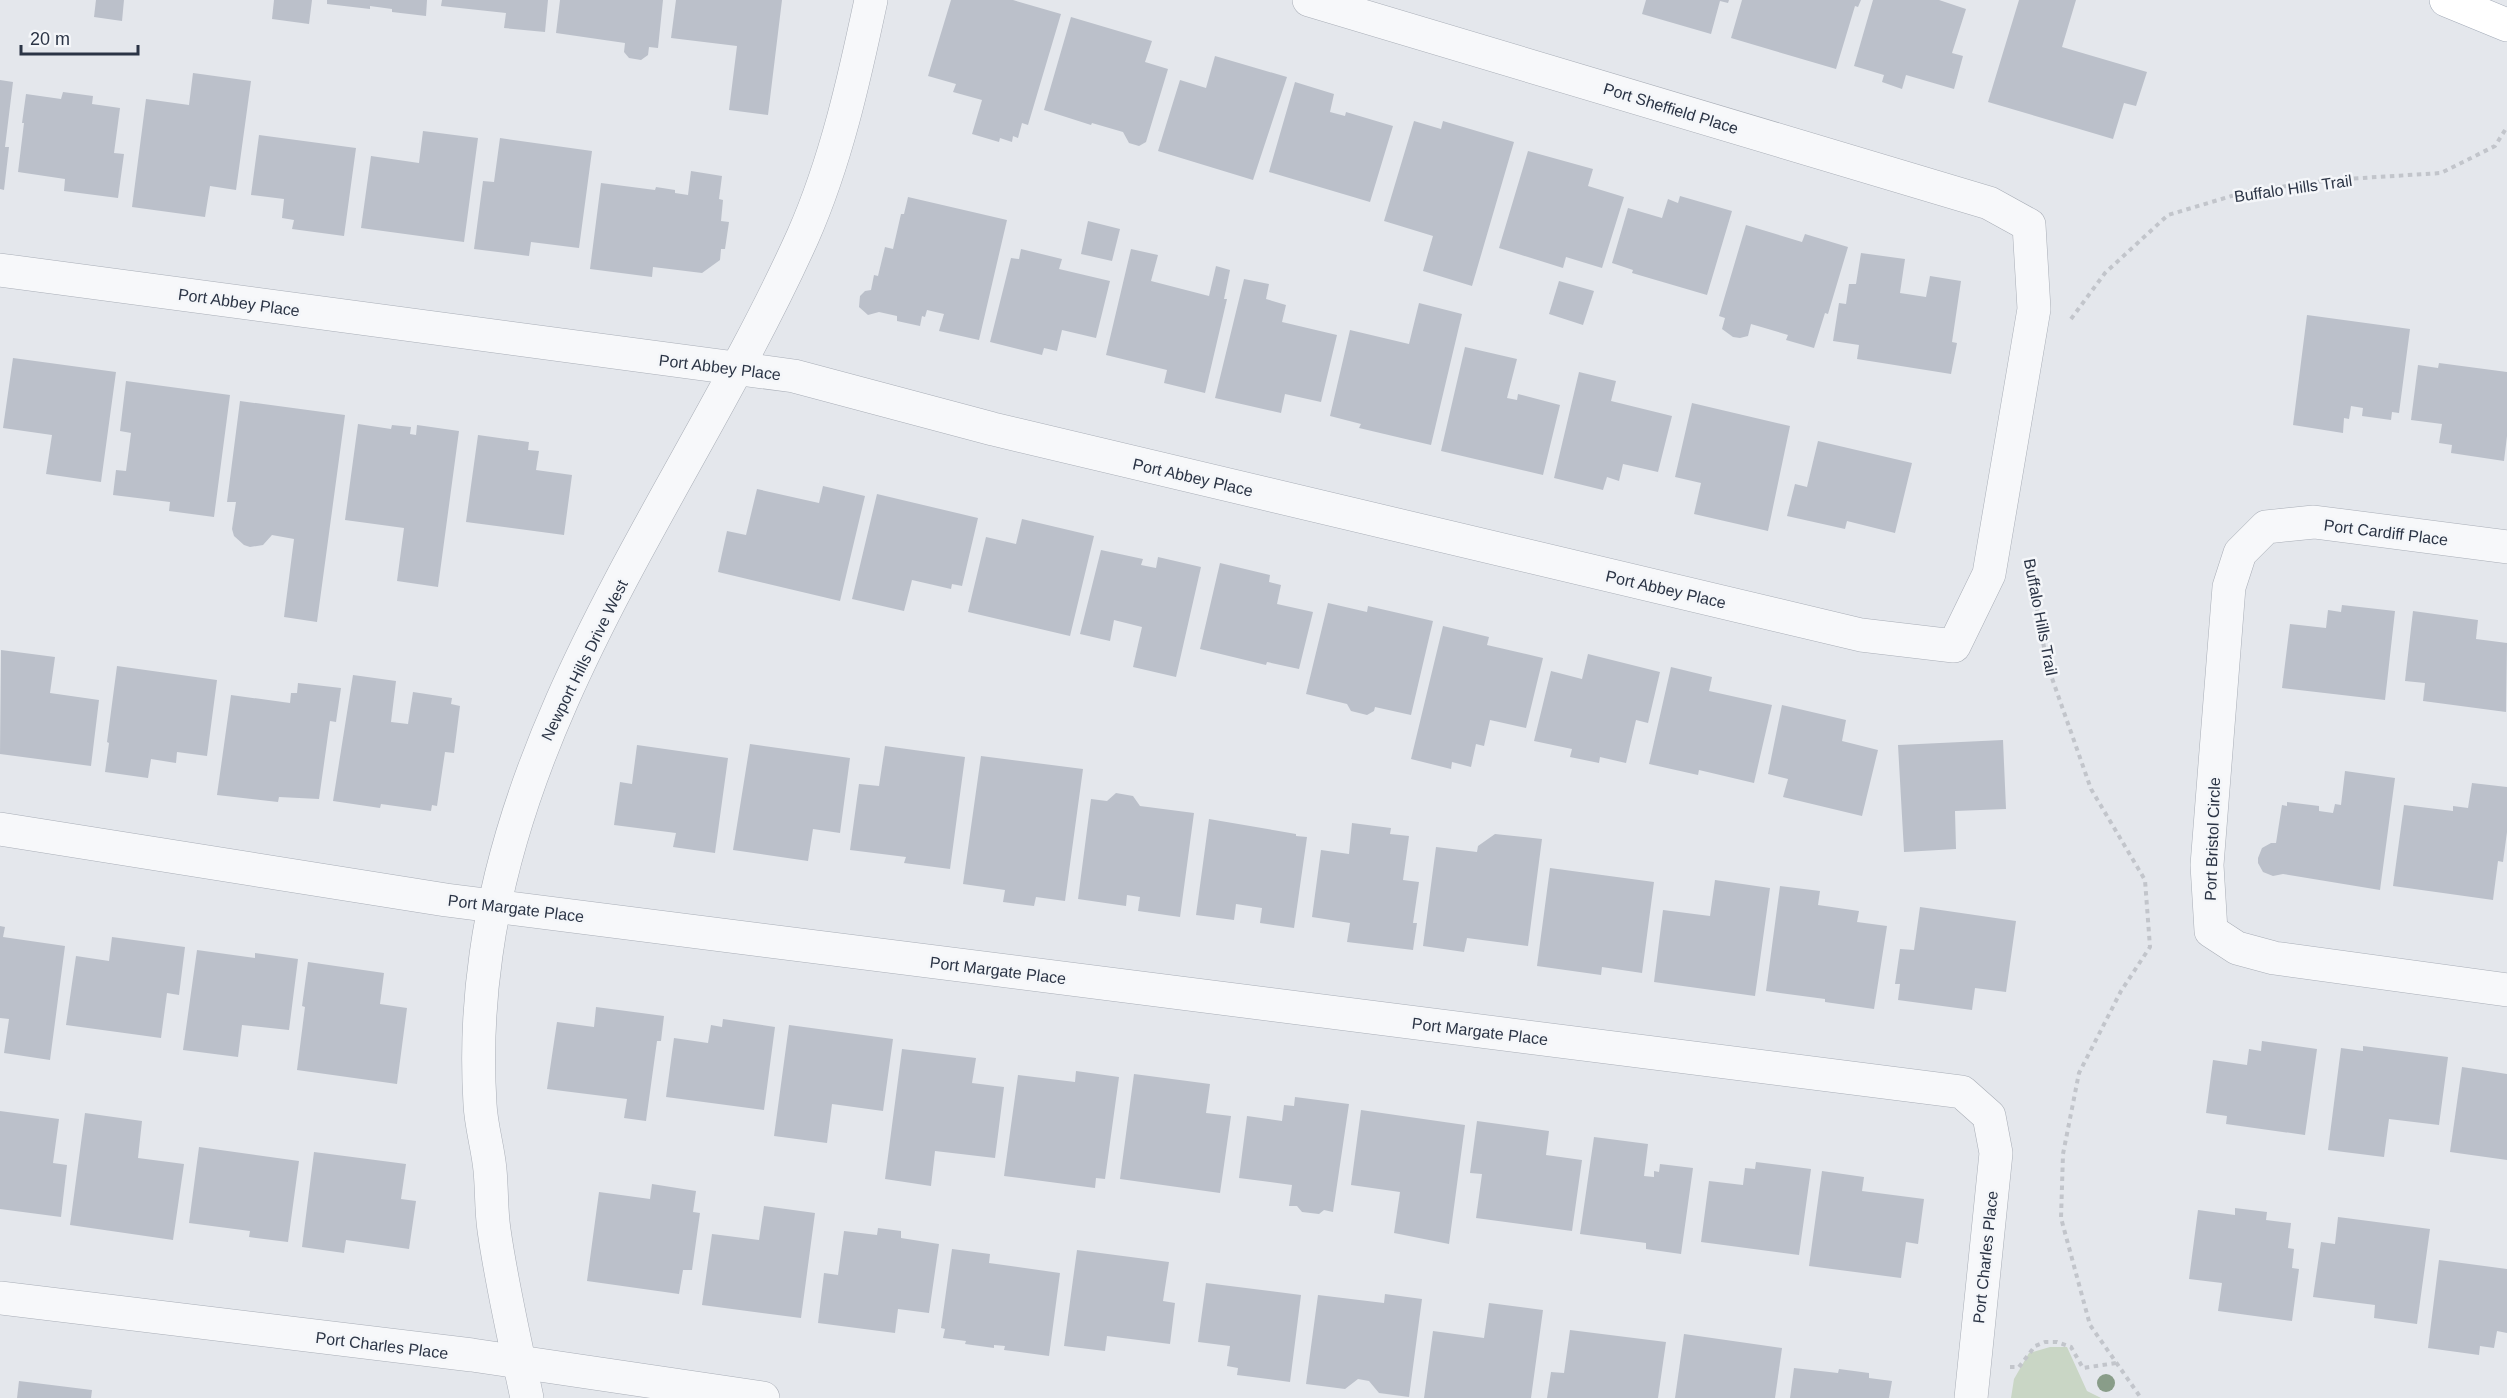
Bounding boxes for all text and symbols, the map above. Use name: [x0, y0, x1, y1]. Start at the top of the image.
scale bar: [21, 18, 138, 56]
text: 20 m: [30, 29, 70, 49]
street label: Port Sheffield Place: [1601, 80, 1740, 137]
street label: Buffalo Hills Trail: [2233, 172, 2353, 205]
street label: Port Abbey Place: [177, 286, 301, 319]
street label: Port Abbey Place: [658, 352, 782, 383]
street label: Port Abbey Place: [1131, 455, 1255, 500]
street label: Port Cardiff Place: [2323, 516, 2449, 549]
street label: Buffalo Hills Trail: [2021, 557, 2060, 677]
street label: Port Abbey Place: [1604, 567, 1728, 612]
street label: Newport Hills Drive West: [538, 577, 631, 743]
street label: Port Bristol Circle: [2202, 777, 2223, 901]
street label: Port Margate Place: [447, 892, 585, 925]
street label: Port Margate Place: [929, 954, 1067, 987]
street label: Port Margate Place: [1411, 1015, 1549, 1048]
street label: Port Charles Place: [1970, 1190, 2001, 1324]
street label: Port Charles Place: [315, 1329, 449, 1362]

